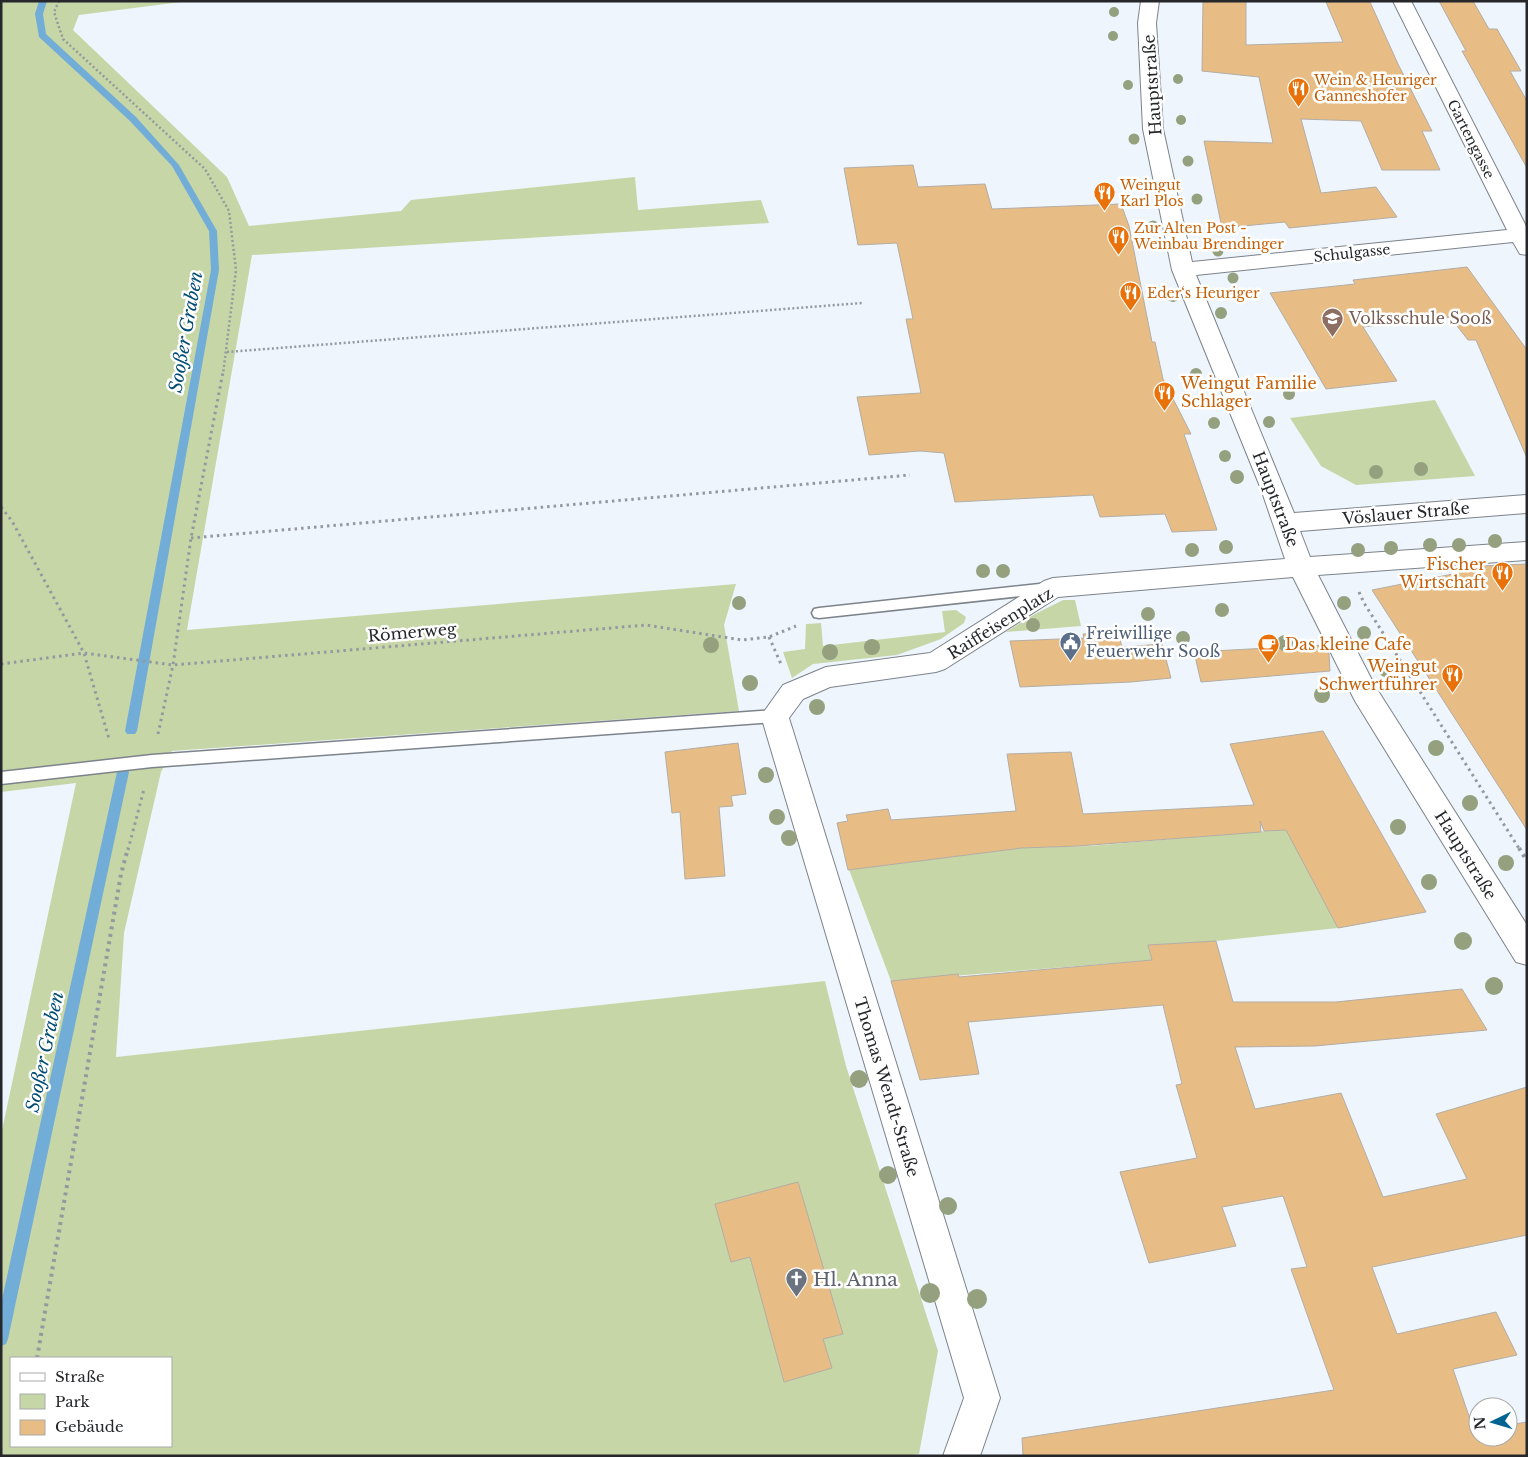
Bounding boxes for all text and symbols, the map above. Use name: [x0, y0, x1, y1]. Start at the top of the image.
street label: Hauptstraße: [1138, 34, 1166, 136]
place label: Wein & Heuriger Ganneshofer: [1313, 71, 1437, 105]
restaurant icon: Wein & Heuriger Ganneshofer: [1286, 76, 1310, 107]
street label: Gartengasse: [1443, 96, 1499, 182]
place label: Weingut Karl Plos: [1119, 176, 1184, 210]
restaurant icon: Weingut Karl Plos: [1092, 181, 1116, 212]
place label: Zur Alten Post - Weinbau Brendinger: [1133, 219, 1284, 253]
restaurant icon: Zur Alten Post - Weinbau Brendinger: [1106, 224, 1130, 255]
street label: Schulgasse: [1313, 240, 1391, 266]
water label: Sooßer Graben: [164, 270, 208, 394]
restaurant icon: Eder‘s Heuriger: [1119, 281, 1143, 312]
place label: Eder‘s Heuriger: [1147, 284, 1260, 302]
school or university icon: Volksschule Sooß: [1321, 306, 1345, 337]
place label: Volksschule Sooß: [1348, 308, 1492, 328]
place label: Weingut Familie Schlager: [1180, 373, 1317, 411]
restaurant icon: Weingut Familie Schlager: [1153, 380, 1177, 411]
street label: Hauptstraße: [1249, 448, 1303, 550]
street label: Vöslauer Straße: [1341, 497, 1470, 529]
place label: Fischer Wirtschaft: [1399, 554, 1486, 592]
restaurant icon: Fischer Wirtschaft: [1490, 561, 1514, 592]
street label: Raiffeisenplatz: [944, 583, 1056, 663]
street label: Römerweg: [367, 618, 458, 646]
place label: Freiwillige Feuerwehr Sooß: [1086, 623, 1220, 661]
public building icon: Freiwillige Feuerwehr Sooß: [1058, 630, 1082, 661]
cafe icon: Das kleine Cafe: [1257, 632, 1281, 663]
place label: Das kleine Cafe: [1285, 634, 1412, 654]
place label: Weingut Schwertführer: [1319, 656, 1437, 694]
restaurant icon: Weingut Schwertführer: [1441, 663, 1465, 694]
street label: Hauptstraße: [1431, 807, 1501, 903]
water label: Sooßer Graben: [21, 990, 69, 1114]
street label: Thomas Wendt-Straße: [850, 995, 924, 1179]
church icon: Hl. Anna: [785, 1267, 809, 1298]
place label: Hl. Anna: [813, 1268, 898, 1291]
legend: [10, 1357, 172, 1447]
text: Straße: [55, 1367, 105, 1386]
text: Park: [55, 1392, 91, 1411]
north arrow: [1468, 1397, 1518, 1447]
text: N: [1471, 1416, 1490, 1430]
text: Gebäude: [55, 1417, 124, 1436]

